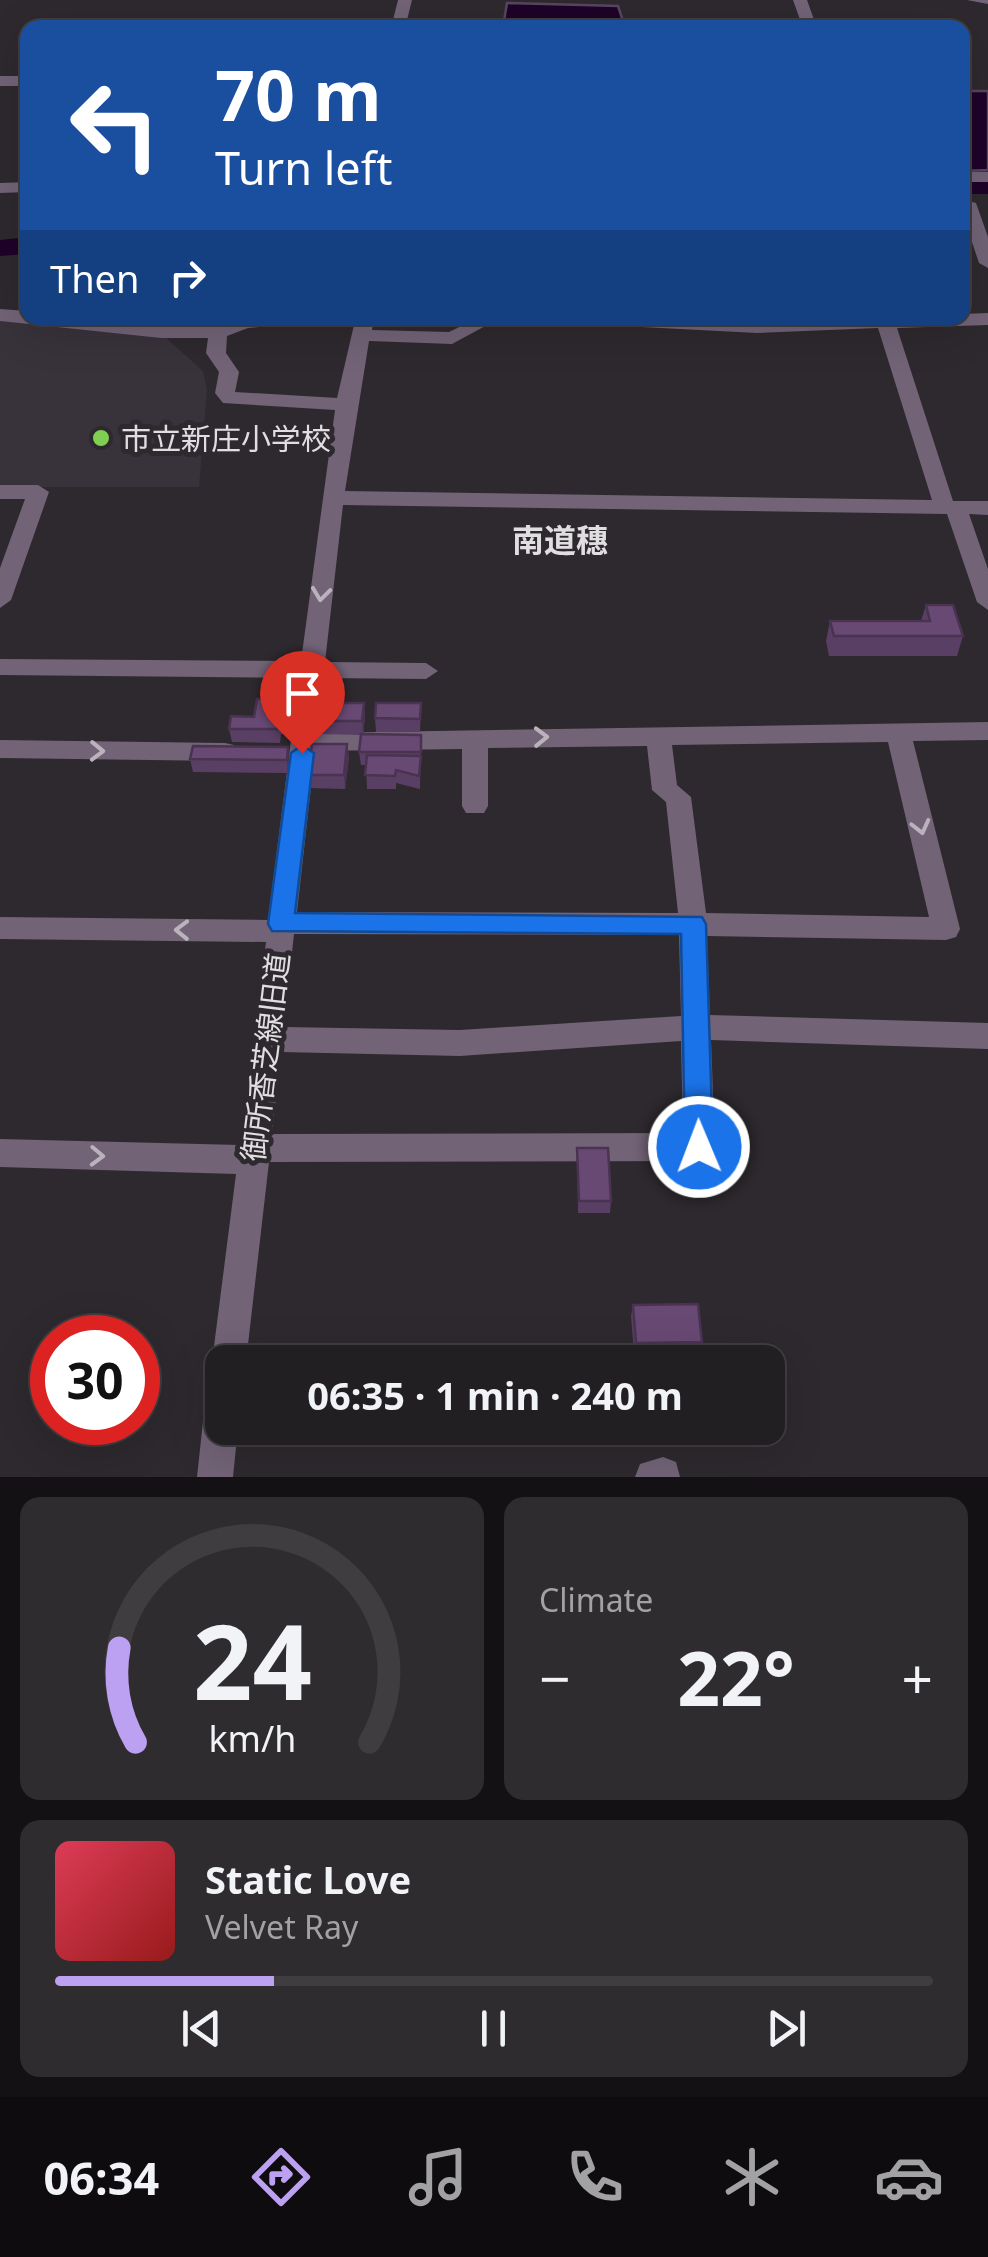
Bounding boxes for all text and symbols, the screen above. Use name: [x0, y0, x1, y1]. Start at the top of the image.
text: 70 m: [215, 46, 382, 142]
icon: left: [50, 60, 180, 190]
text: Turn left: [215, 137, 392, 198]
icon: right: [160, 250, 215, 305]
text: Then: [50, 252, 140, 304]
place label: 市立新庄小学校: [121, 418, 331, 459]
marker: 市立新庄小学校: [90, 427, 112, 449]
district label: 南道穗: [512, 518, 608, 561]
one-way arrow: [311, 587, 332, 603]
pin: [260, 651, 345, 754]
icon: arrive: [275, 666, 330, 721]
one-way arrow: [533, 727, 549, 748]
one-way arrow: [90, 740, 106, 761]
one-way arrow: [910, 818, 931, 835]
one-way arrow: [173, 919, 188, 941]
street label: 御所香芝線旧道: [232, 950, 298, 1164]
position arrow: [647, 1095, 751, 1199]
one-way arrow: [90, 1145, 106, 1166]
speed limit sign: 30: [30, 1315, 160, 1445]
text: 06:35 · 1 min · 240 m: [307, 1369, 683, 1421]
text: Climate: [539, 1578, 653, 1621]
text: 24: [193, 1589, 311, 1730]
text: 22°: [677, 1626, 795, 1728]
text: −: [539, 1640, 570, 1715]
text: +: [902, 1640, 933, 1715]
text: km/h: [208, 1714, 296, 1762]
text: Static Love: [205, 1853, 411, 1905]
text: Velvet Ray: [205, 1905, 358, 1948]
icon: previous: [174, 2001, 229, 2056]
icon: pause: [466, 2001, 521, 2056]
icon: next: [759, 2001, 814, 2056]
icon: directions: [246, 2142, 316, 2212]
icon: music: [403, 2142, 473, 2212]
icon: phone: [560, 2142, 630, 2212]
icon: climate: [717, 2142, 787, 2212]
icon: car: [874, 2142, 944, 2212]
text: 06:34: [44, 2147, 159, 2208]

